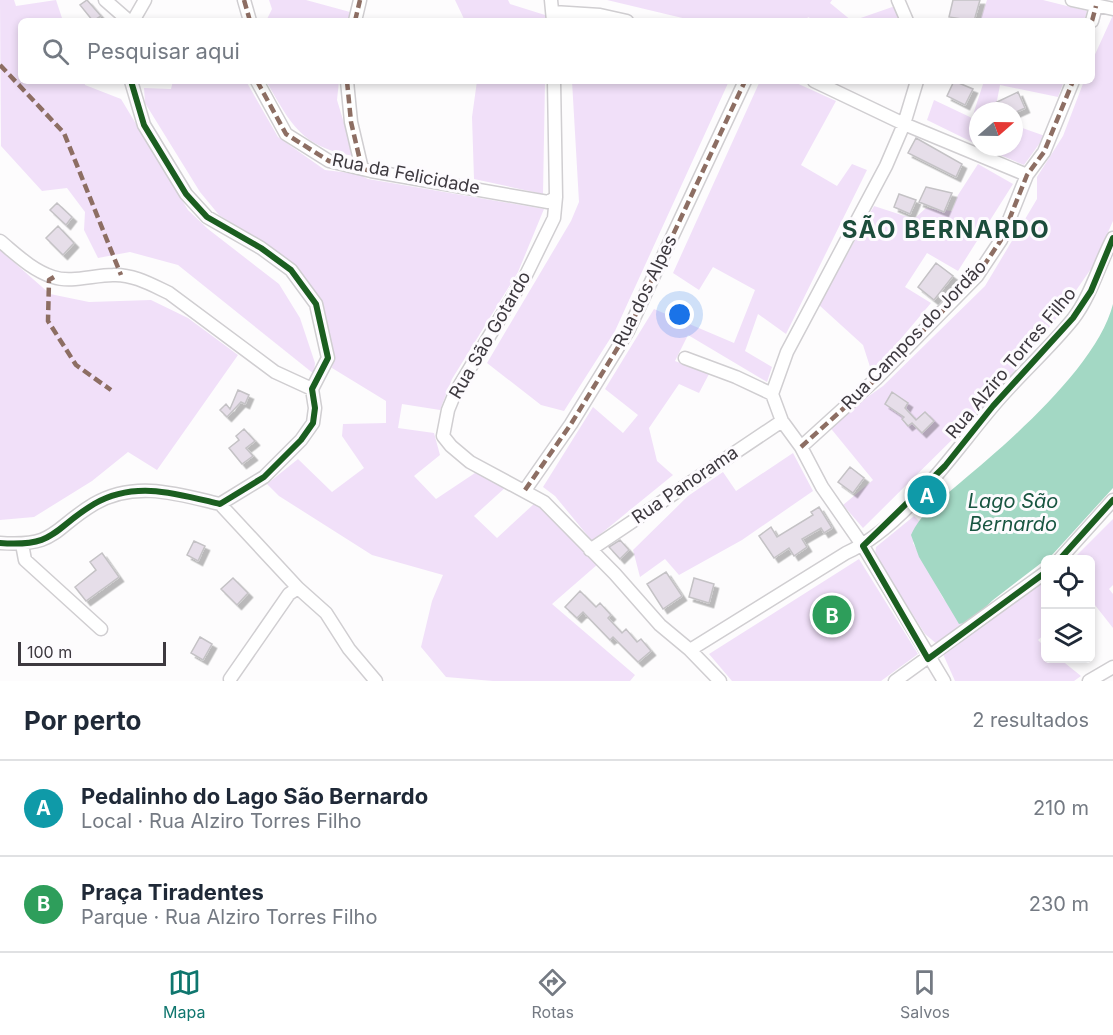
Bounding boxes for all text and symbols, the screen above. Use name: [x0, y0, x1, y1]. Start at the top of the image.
search box: [18, 18, 1095, 84]
icon: search: [39, 35, 72, 68]
text: Pesquisar aqui: [87, 38, 240, 64]
north arrow: [969, 102, 1023, 156]
street label: Rua da Felicidade: [330, 149, 482, 198]
district label: SÃO BERNARDO: [842, 214, 1050, 244]
street label: Rua dos Alpes: [608, 232, 681, 350]
street label: Rua Campos do Jordão: [837, 256, 990, 414]
street label: Rua São Gotardo: [445, 267, 535, 402]
street label: Rua Alziro Torres Filho: [941, 283, 1080, 443]
your location: [665, 300, 694, 329]
street label: Rua Panorama: [628, 441, 742, 528]
pin: A: [908, 472, 946, 518]
water label: Lago São Bernardo: [968, 489, 1058, 536]
map controls: [1041, 555, 1095, 663]
button: locate: [1041, 555, 1095, 609]
pin: B: [812, 592, 852, 638]
button: layers: [1041, 609, 1095, 663]
scale bar: [18, 639, 166, 666]
text: 100 m: [27, 642, 72, 662]
text: Por perto: [24, 705, 142, 736]
text: 2 resultados: [972, 708, 1089, 732]
text: Pedalinho do Lago São Bernardo: [81, 783, 428, 809]
text: A: [36, 796, 51, 820]
text: 210 m: [1033, 796, 1089, 820]
text: Local · Rua Alziro Torres Filho: [81, 809, 361, 833]
text: Praça Tiradentes: [81, 879, 264, 905]
text: B: [37, 892, 50, 916]
text: 230 m: [1029, 892, 1089, 916]
text: Parque · Rua Alziro Torres Filho: [81, 905, 377, 929]
tab: Mapa: [163, 966, 205, 1022]
tab: Rotas: [532, 966, 574, 1022]
tab: Salvos: [900, 966, 950, 1022]

